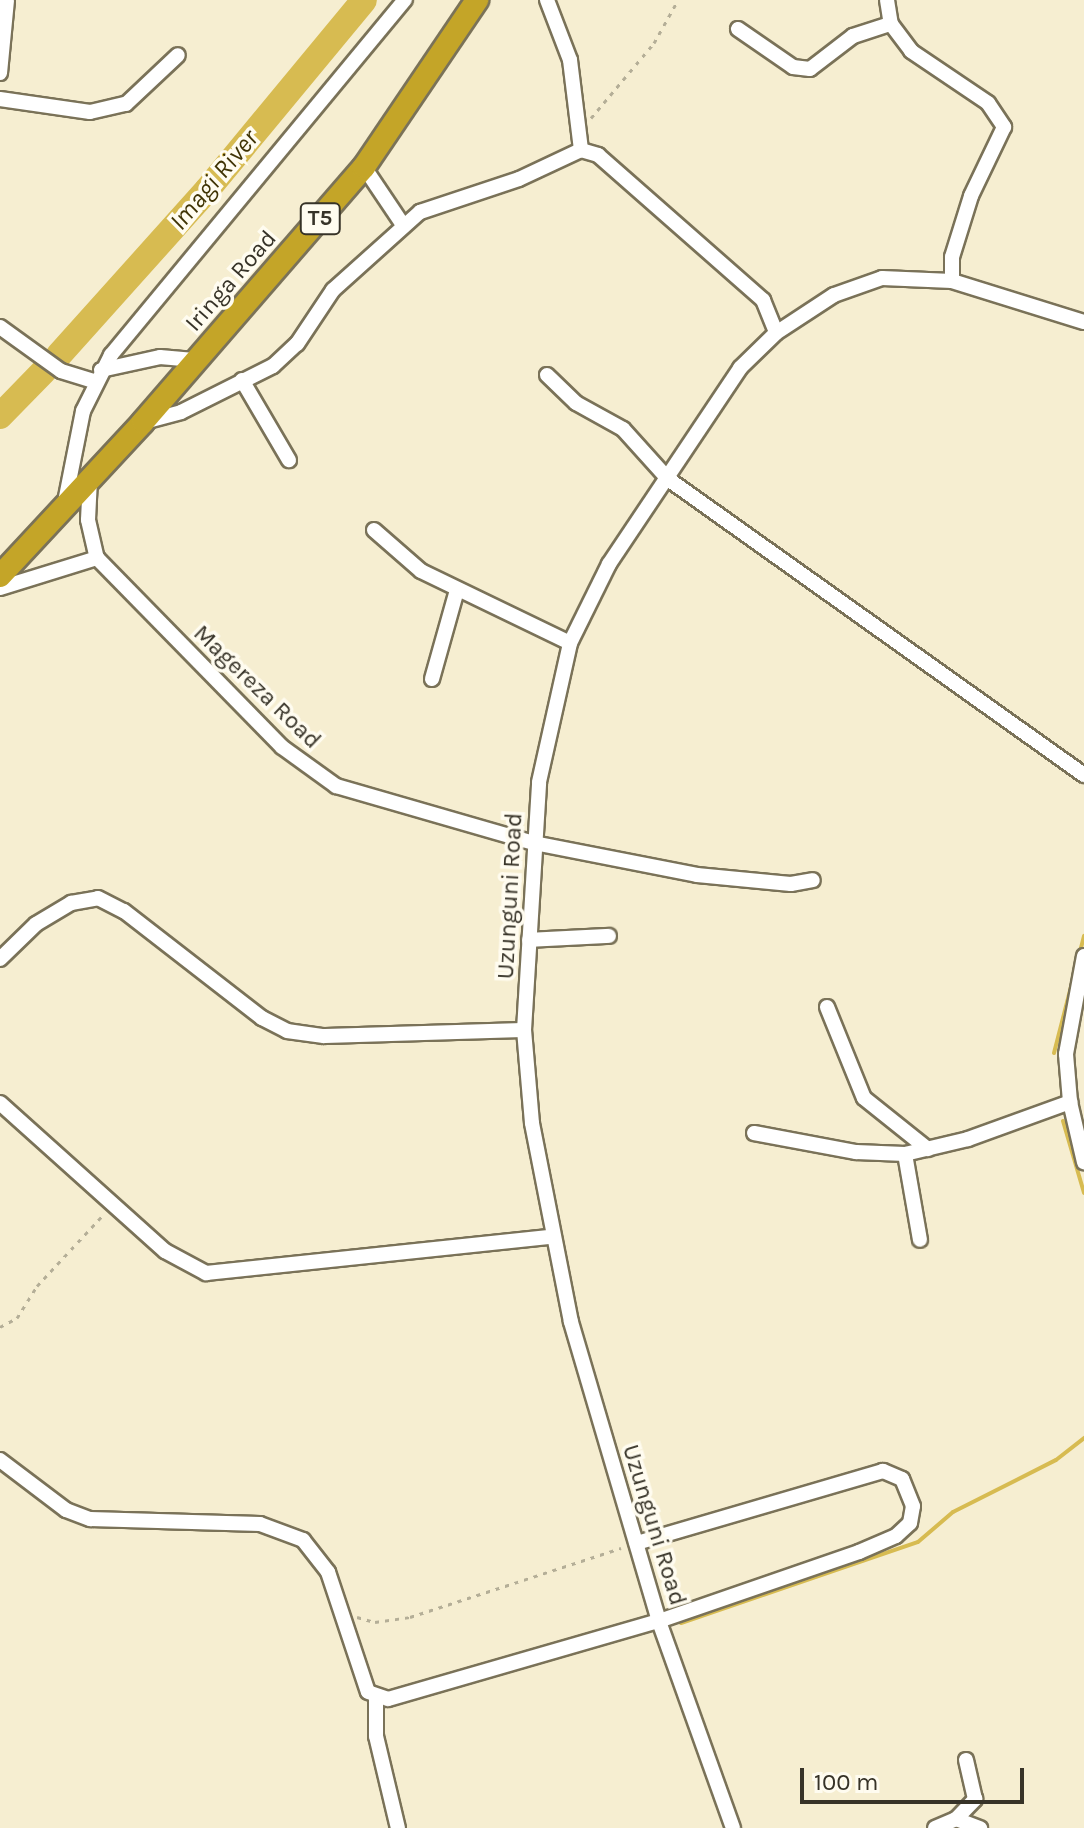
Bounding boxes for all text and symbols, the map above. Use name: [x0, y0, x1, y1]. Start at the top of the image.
water label: Imagi River: [163, 123, 265, 237]
road number: T5: [298, 201, 342, 237]
street label: Iringa Road: [179, 224, 283, 338]
street label: Magereza Road: [187, 619, 327, 755]
street label: Uzunguni Road: [491, 812, 529, 980]
street label: Uzunguni Road: [616, 1441, 692, 1609]
scale bar: [804, 1752, 1028, 1802]
text: 100 m: [814, 1768, 879, 1796]

